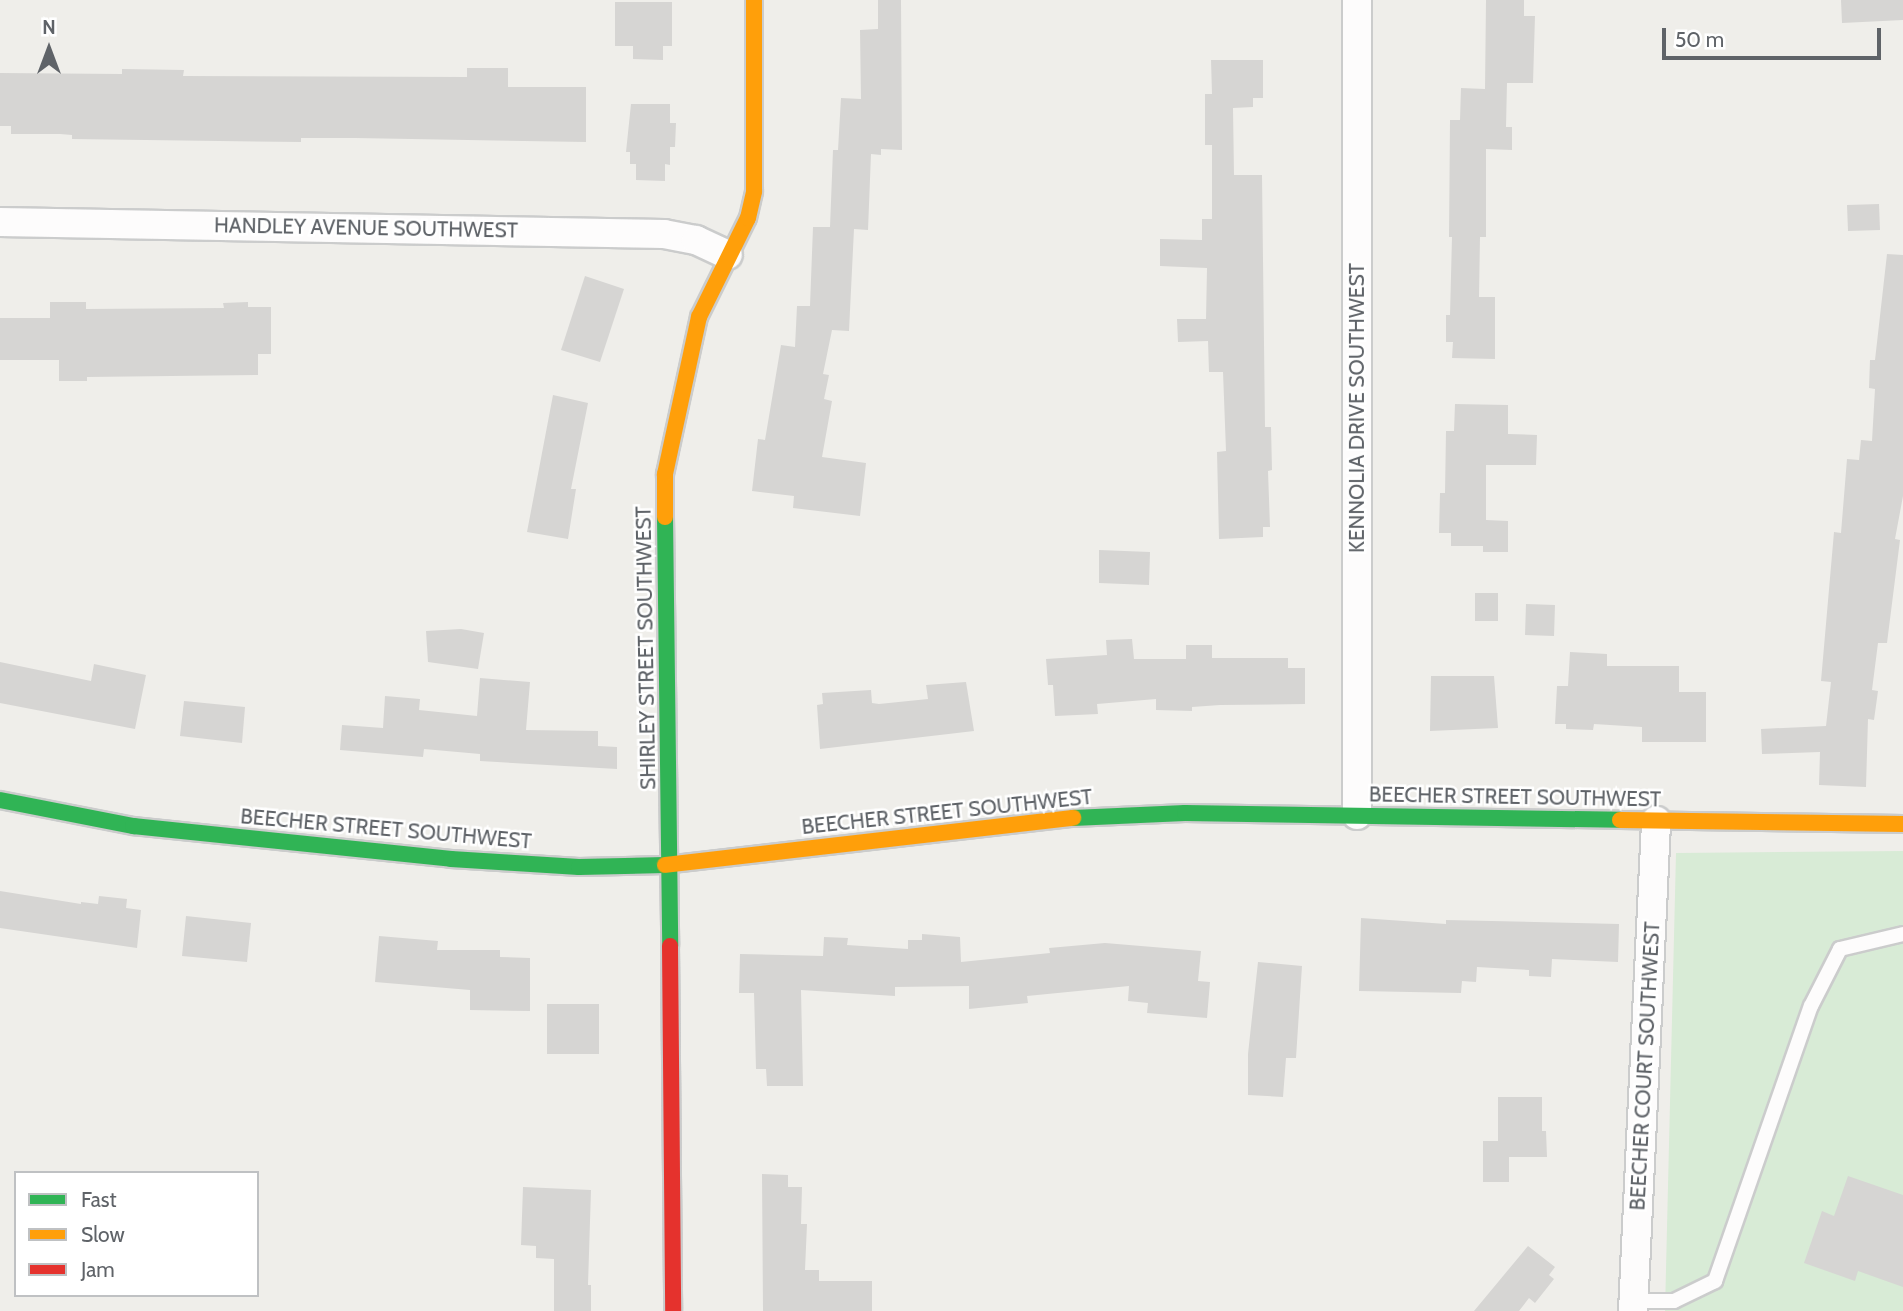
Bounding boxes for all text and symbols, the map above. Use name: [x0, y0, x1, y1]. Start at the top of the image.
north arrow: [14, 14, 84, 84]
scale bar: [1665, 14, 1884, 58]
text: N: [42, 16, 56, 39]
text: 50 m: [1675, 27, 1724, 52]
street label: HANDLEY AVENUE SOUTHWEST: [214, 213, 518, 243]
street label: KENNOLIA DRIVE SOUTHWEST: [1344, 263, 1370, 553]
street label: SHIRLEY STREET SOUTHWEST: [631, 506, 661, 790]
street label: BEECHER STREET SOUTHWEST: [1369, 782, 1661, 812]
street label: BEECHER STREET SOUTHWEST: [800, 784, 1094, 840]
street label: BEECHER STREET SOUTHWEST: [239, 804, 533, 854]
street label: BEECHER COURT SOUTHWEST: [1625, 921, 1665, 1211]
legend: [14, 1171, 259, 1297]
text: Fast: [81, 1187, 117, 1212]
text: Slow: [81, 1222, 125, 1247]
text: Jam: [81, 1257, 115, 1282]

